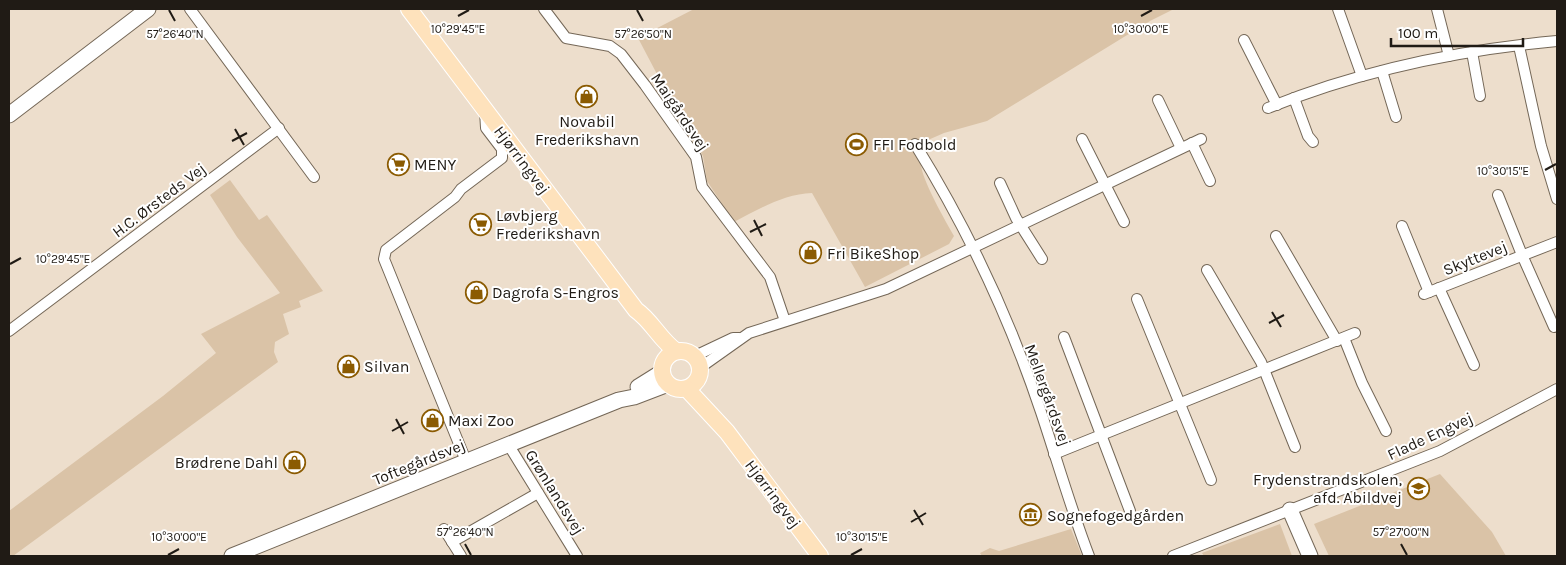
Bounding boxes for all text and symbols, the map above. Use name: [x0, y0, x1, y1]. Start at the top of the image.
scale bar: [1391, 15, 1524, 47]
text: 10°29'45"E: [431, 22, 485, 36]
text: 10°30'00"E: [1113, 22, 1169, 36]
text: 100 m: [1398, 24, 1438, 42]
text: 57°26'40"N: [146, 27, 204, 41]
text: 57°26'50"N: [614, 27, 672, 41]
street label: Maigårdsvej: [647, 69, 713, 155]
shop icon: Novabil Frederikshavn: [575, 85, 599, 109]
place label: Novabil Frederikshavn: [535, 112, 639, 149]
street label: Hjørringvej: [490, 122, 554, 198]
sports icon: FFI Fodbold: [845, 132, 869, 156]
place label: FFI Fodbold: [873, 135, 956, 154]
supermarket icon: MENY: [386, 152, 410, 176]
place label: MENY: [414, 155, 456, 174]
street label: H.C. Ørsteds Vej: [108, 159, 210, 241]
text: 10°30'15"E: [1477, 164, 1529, 178]
place label: Løvbjerg Frederikshavn: [496, 206, 600, 243]
supermarket icon: Løvbjerg Frederikshavn: [468, 212, 492, 236]
street label: Skyttevej: [1440, 237, 1510, 279]
shop icon: Fri BikeShop: [799, 241, 823, 265]
place label: Fri BikeShop: [827, 244, 919, 263]
text: 10°29'45"E: [36, 252, 90, 266]
shop icon: Dagrofa S-Engros: [464, 280, 488, 304]
place label: Dagrofa S-Engros: [492, 283, 619, 302]
street label: Mellergårdsvej: [1021, 341, 1075, 449]
shop icon: Silvan: [336, 354, 360, 378]
place label: Silvan: [364, 357, 409, 376]
shop icon: Maxi Zoo: [420, 408, 444, 432]
street label: Flade Engvej: [1384, 408, 1476, 464]
place label: Maxi Zoo: [448, 411, 514, 430]
street label: Toftegårdsvej: [370, 435, 468, 489]
street label: Grønlandsvej: [521, 446, 589, 538]
shop icon: Brødrene Dahl: [282, 450, 306, 474]
place label: Brødrene Dahl: [175, 453, 278, 472]
street label: Hjørringvej: [741, 456, 805, 532]
place label: Frydenstrandskolen, afd. Abildvej: [1253, 470, 1402, 507]
school or university icon: Frydenstrandskolen, afd. Abildvej: [1406, 476, 1430, 500]
museum icon: Sognefogedgården: [1019, 503, 1043, 527]
place label: Sognefogedgården: [1047, 506, 1184, 525]
text: 57°26'40"N: [436, 525, 494, 539]
text: 57°27'00"N: [1373, 525, 1429, 539]
text: 10°30'00"E: [151, 530, 207, 544]
text: 10°30'15"E: [836, 530, 888, 544]

